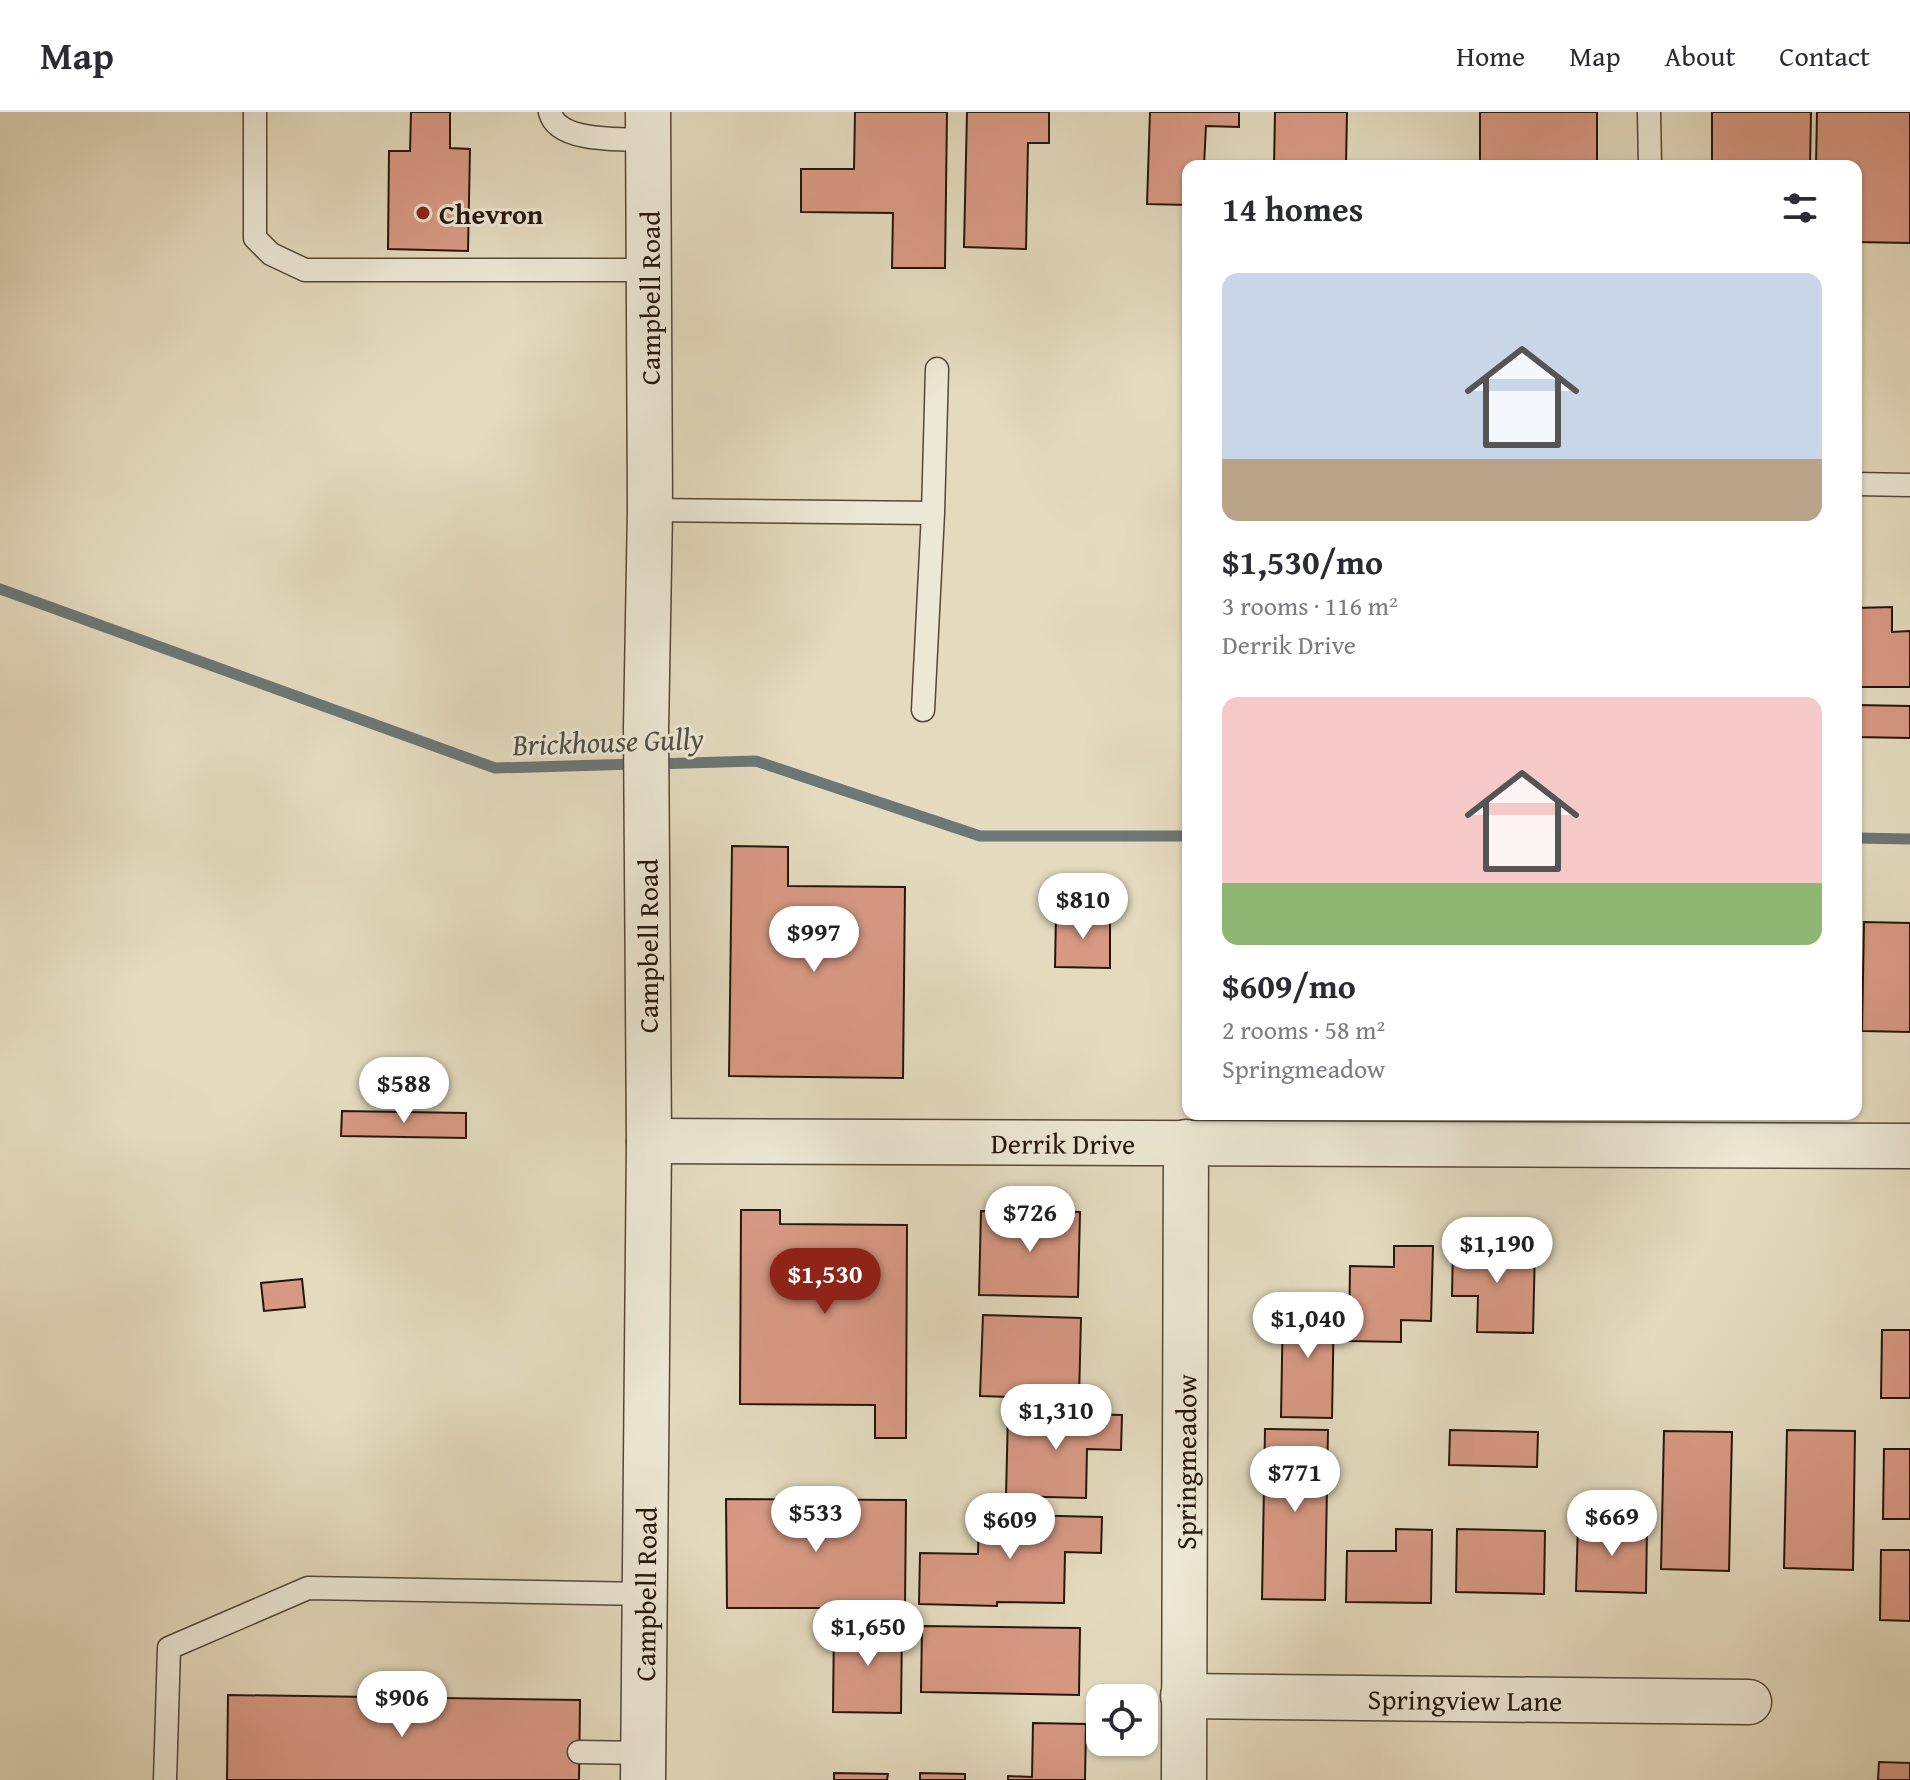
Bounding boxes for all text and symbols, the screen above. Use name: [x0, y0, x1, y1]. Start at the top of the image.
text: Map: [40, 27, 114, 83]
text: Home: [1456, 35, 1525, 76]
text: Map: [1569, 35, 1621, 76]
text: About: [1665, 35, 1735, 76]
text: Contact: [1779, 35, 1870, 76]
text: 14 homes: [1222, 184, 1363, 233]
icon: filters: [1778, 186, 1822, 230]
place label: Chevron: [439, 193, 544, 234]
marker: Chevron: [414, 204, 432, 222]
street label: Campbell Road: [629, 211, 670, 385]
icon: home: [1450, 325, 1594, 469]
text: $1,530/mo: [1222, 537, 1383, 586]
text: 3 rooms · 116 m²: [1222, 586, 1398, 625]
text: Derrik Drive: [1222, 625, 1356, 664]
water label: Brickhouse Gully: [511, 716, 705, 766]
icon: home: [1450, 749, 1594, 893]
street label: Campbell Road: [627, 859, 668, 1033]
pin: $810: [1036, 873, 1130, 941]
text: $810: [1056, 879, 1110, 918]
pin: $997: [767, 906, 861, 974]
text: $997: [787, 912, 841, 951]
text: $609/mo: [1222, 961, 1356, 1010]
text: 2 rooms · 58 m²: [1222, 1010, 1385, 1049]
text: Springmeadow: [1222, 1049, 1385, 1088]
pin: $588: [357, 1057, 451, 1125]
text: $588: [377, 1063, 431, 1102]
street label: Derrik Drive: [991, 1122, 1135, 1163]
pin: $726: [983, 1186, 1077, 1254]
text: $726: [1003, 1192, 1057, 1231]
pin: $1,190: [1432, 1217, 1562, 1285]
text: $1,190: [1460, 1223, 1534, 1262]
pin: $1,530: [760, 1248, 890, 1316]
text: $1,530: [788, 1254, 862, 1293]
pin: $1,040: [1243, 1292, 1373, 1360]
text: $1,040: [1271, 1298, 1345, 1337]
street label: Springmeadow: [1164, 1374, 1206, 1550]
pin: $1,310: [991, 1384, 1121, 1452]
text: $1,310: [1019, 1390, 1093, 1429]
pin: $771: [1248, 1446, 1342, 1514]
text: $771: [1268, 1452, 1322, 1491]
pin: $533: [769, 1486, 863, 1554]
pin: $669: [1565, 1490, 1659, 1558]
text: $533: [789, 1492, 843, 1531]
pin: $609: [963, 1493, 1057, 1561]
text: $669: [1585, 1496, 1639, 1535]
text: $609: [983, 1499, 1037, 1538]
street label: Campbell Road: [623, 1506, 666, 1682]
pin: $1,650: [803, 1600, 933, 1668]
text: $1,650: [831, 1606, 905, 1645]
pin: $906: [355, 1671, 449, 1739]
text: $906: [375, 1677, 429, 1716]
street label: Springview Lane: [1367, 1677, 1563, 1721]
map controls: [1086, 1684, 1158, 1756]
button: locate: [1086, 1684, 1158, 1756]

